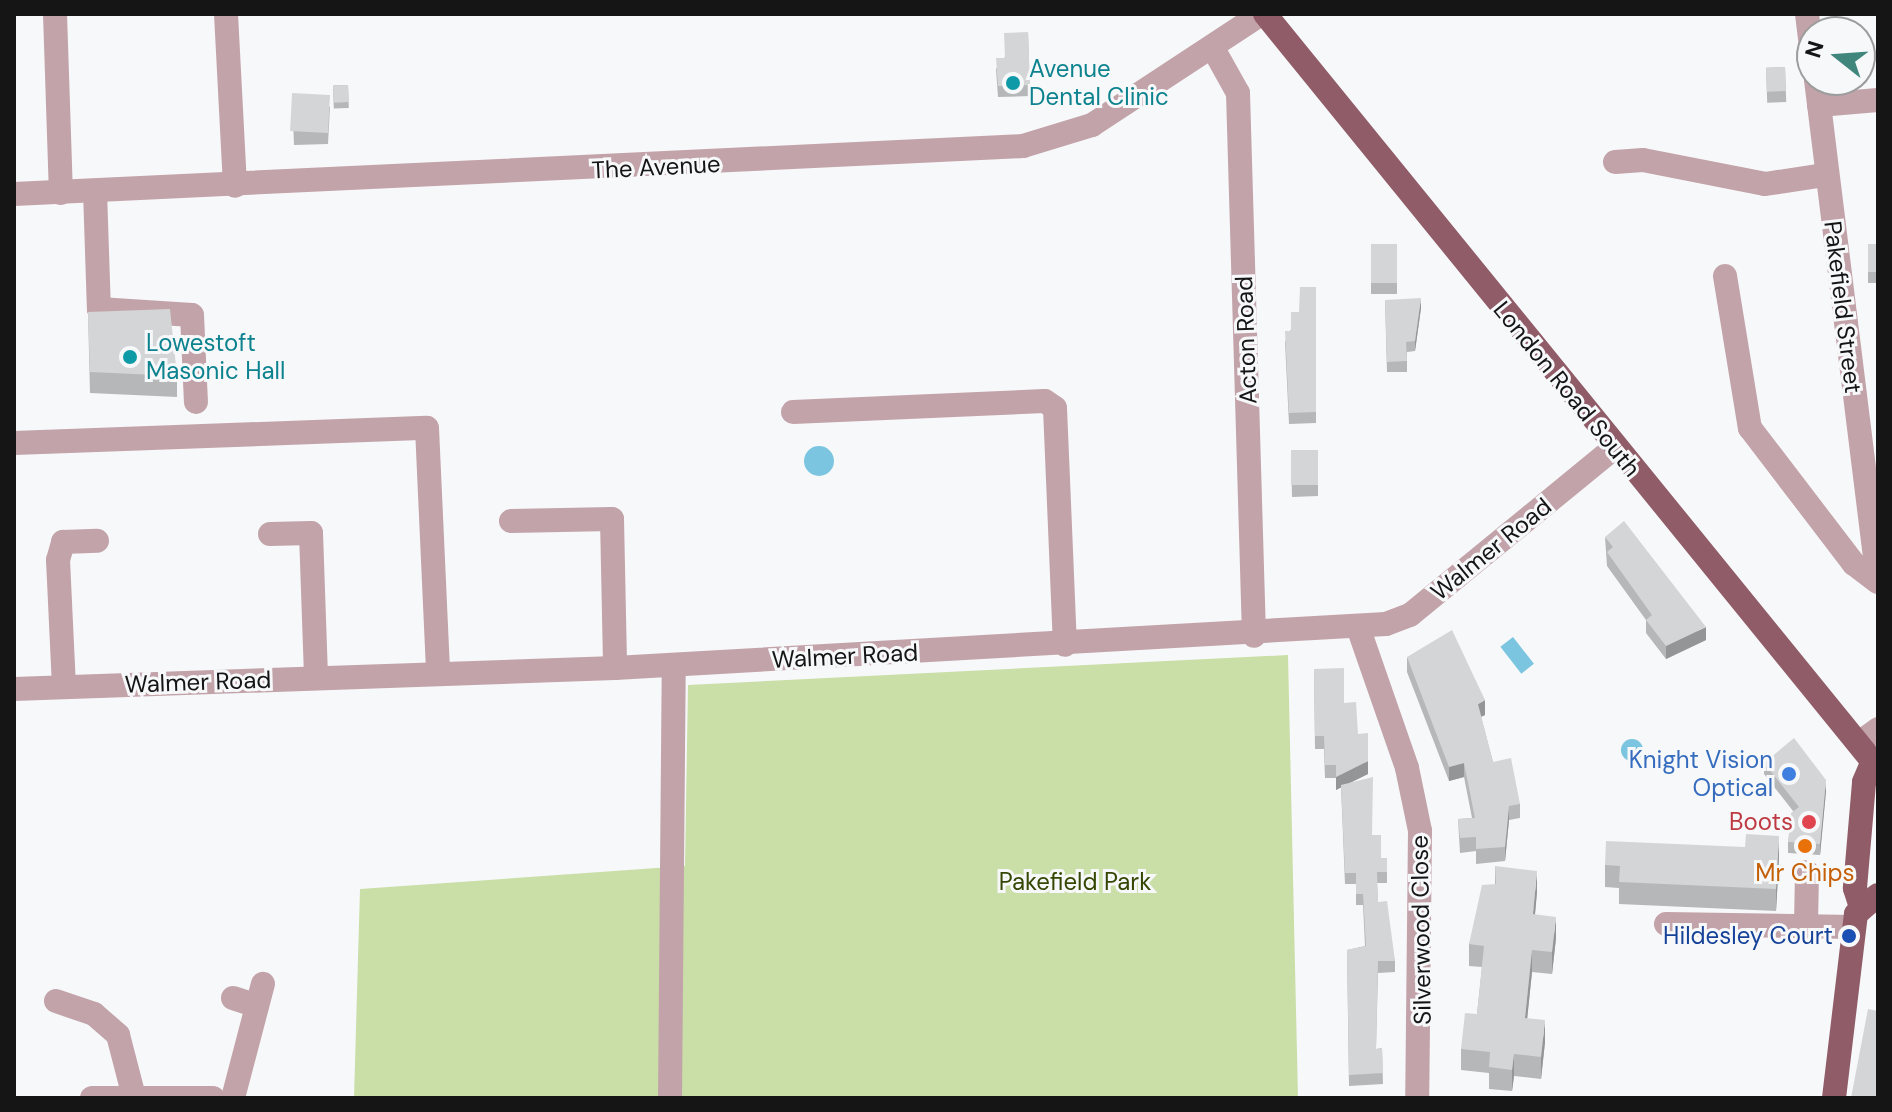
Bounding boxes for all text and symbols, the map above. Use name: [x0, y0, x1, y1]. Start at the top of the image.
north arrow: [1796, 16, 1876, 96]
text: N: [1798, 38, 1831, 61]
place label: Avenue Dental Clinic: [1029, 55, 1169, 111]
marker: Avenue Dental Clinic: [1004, 74, 1022, 92]
street label: The Avenue: [591, 149, 721, 185]
street label: Pakefield Street: [1818, 219, 1868, 395]
street label: Acton Road: [1229, 276, 1263, 404]
street label: London Road South: [1488, 296, 1646, 482]
place label: Lowestoft Masonic Hall: [146, 329, 285, 385]
marker: Lowestoft Masonic Hall: [121, 348, 139, 366]
street label: Walmer Road: [1425, 492, 1557, 606]
street label: Walmer Road: [771, 638, 919, 674]
street label: Walmer Road: [124, 665, 272, 699]
place label: Knight Vision Optical: [1629, 746, 1773, 802]
marker: Knight Vision Optical: [1780, 765, 1798, 783]
place label: Boots: [1729, 808, 1793, 836]
marker: Boots: [1800, 813, 1818, 831]
street label: Silverwood Close: [1405, 835, 1437, 1025]
marker: Mr Chips: [1796, 837, 1814, 855]
place label: Mr Chips: [1755, 859, 1855, 887]
park label: Pakefield Park: [999, 868, 1151, 896]
place label: Hildesley Court: [1663, 922, 1833, 950]
marker: Hildesley Court: [1840, 927, 1858, 945]

